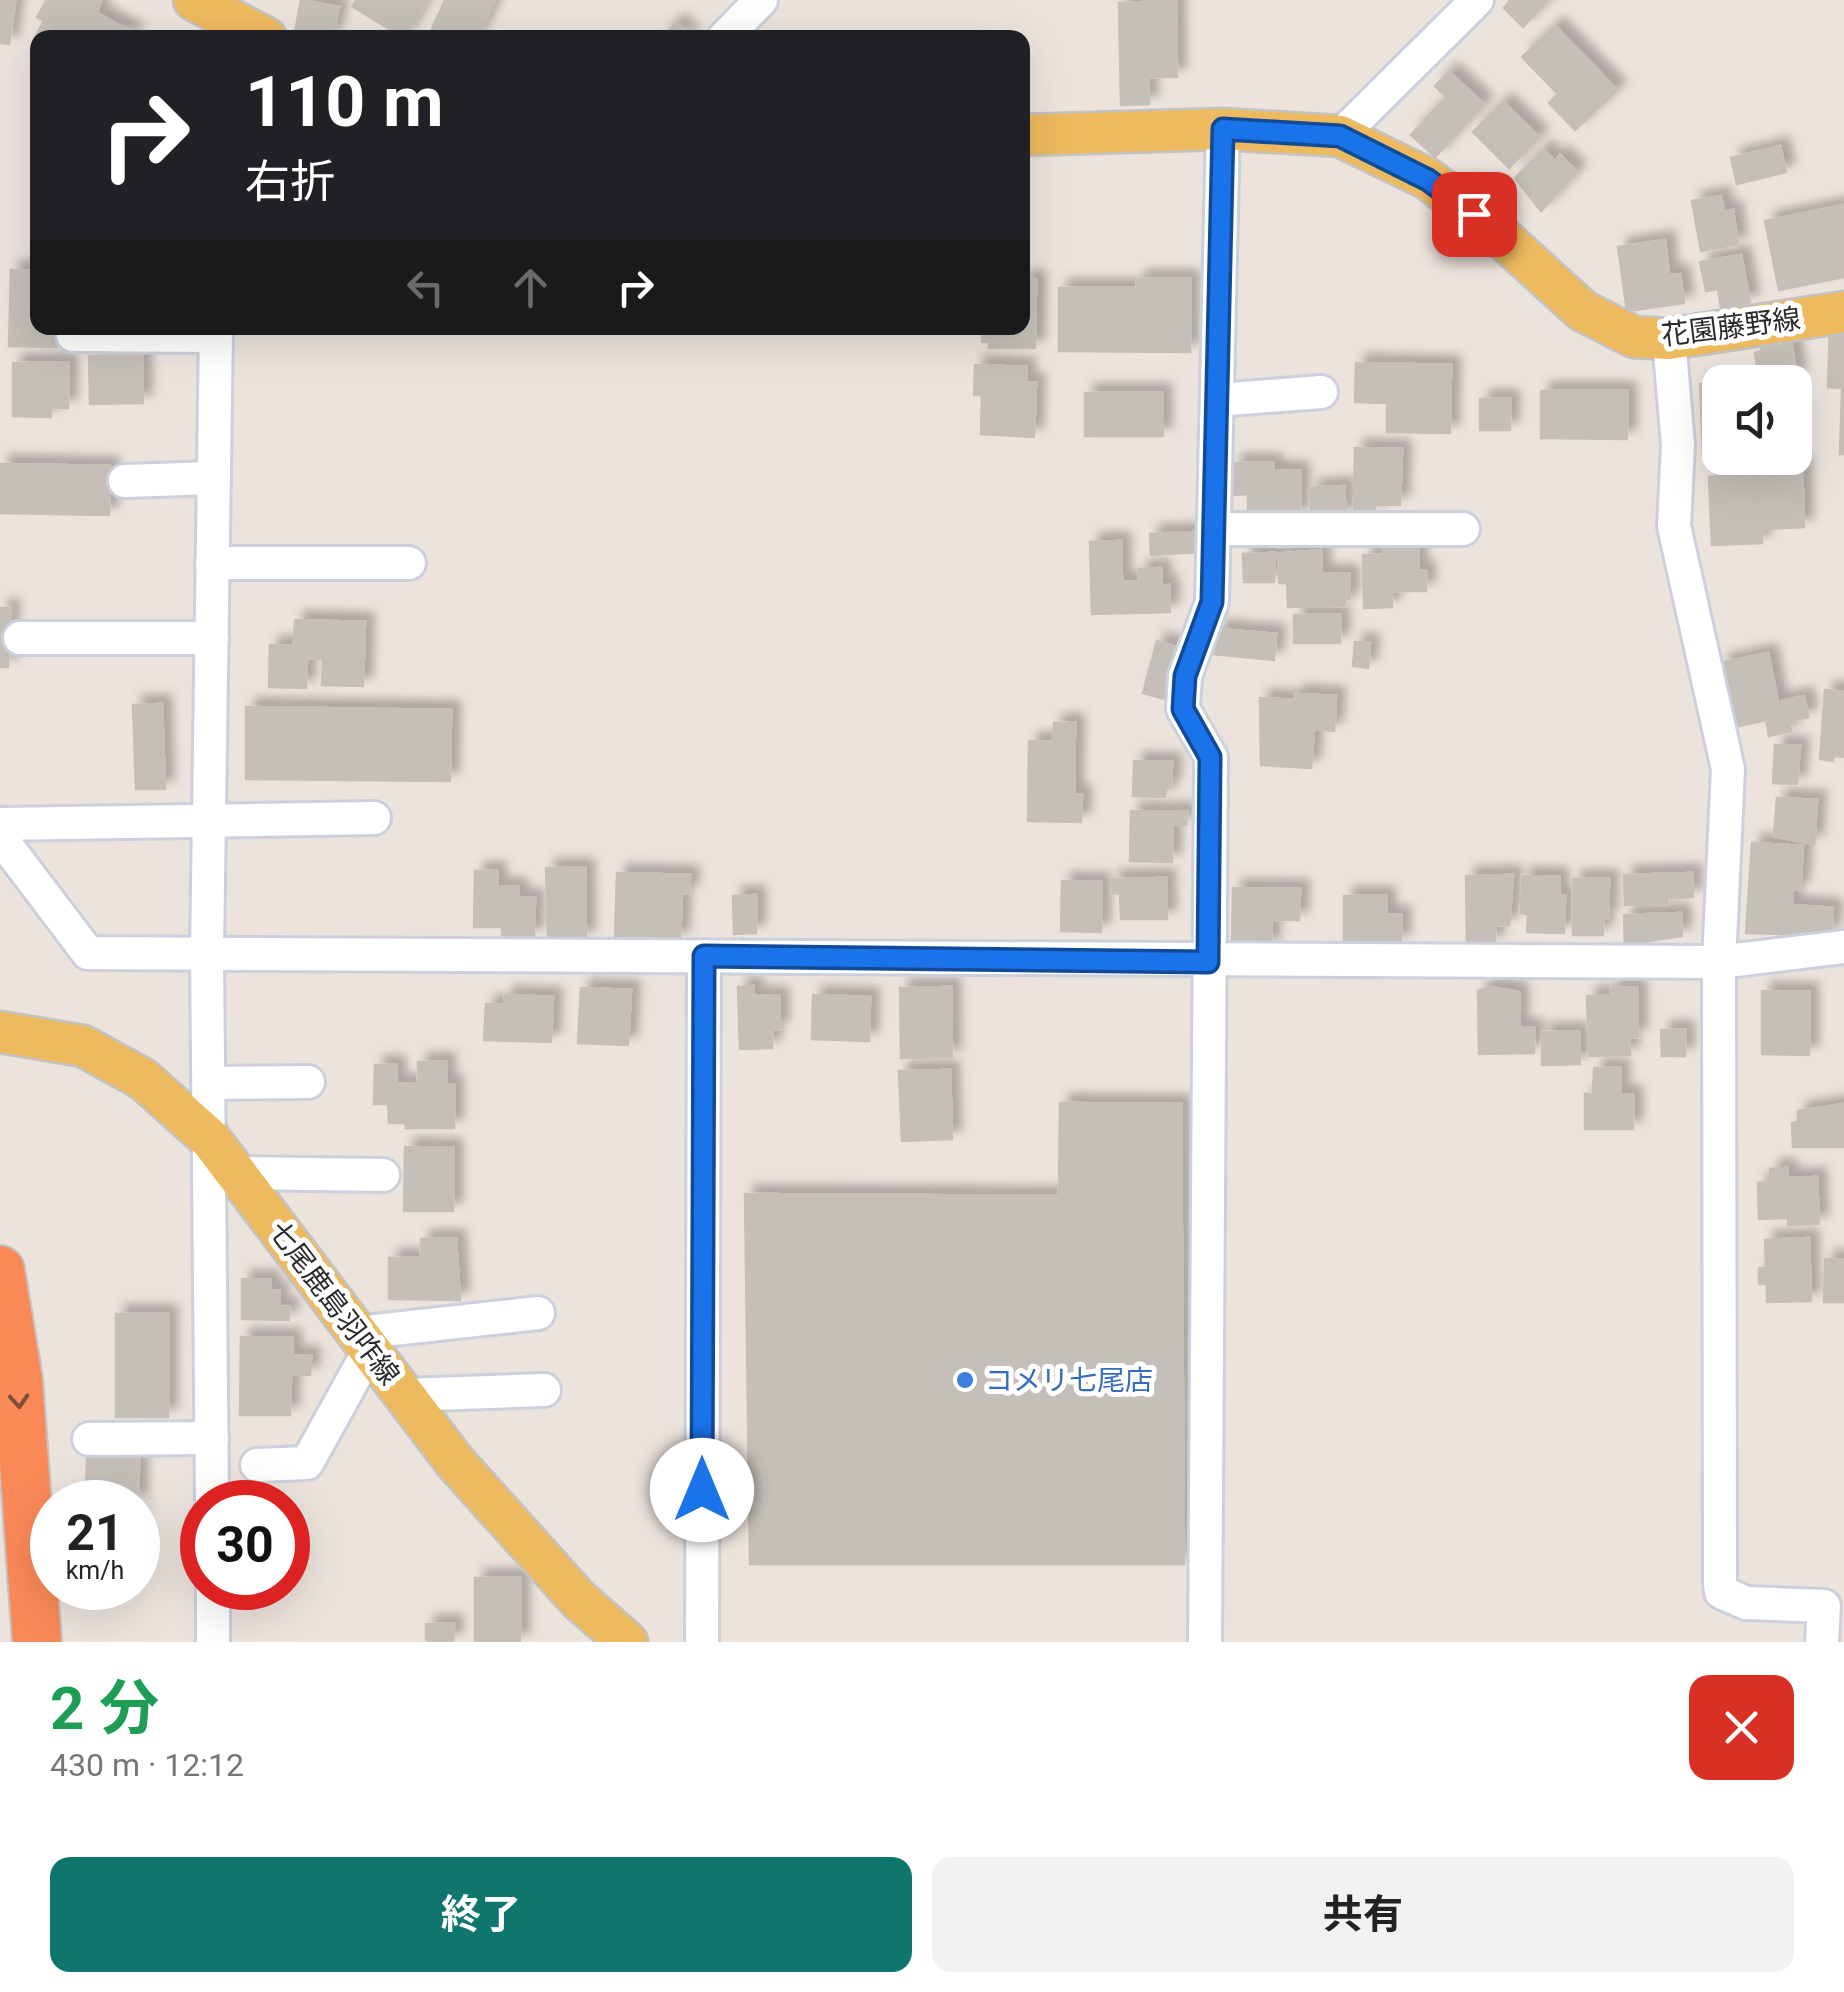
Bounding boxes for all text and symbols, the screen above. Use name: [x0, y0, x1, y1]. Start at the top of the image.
text: 110 m: [245, 61, 444, 143]
icon: right: [80, 70, 210, 200]
text: 右折: [245, 155, 335, 208]
pin: [1432, 172, 1517, 257]
icon: arrive: [1447, 187, 1502, 242]
icon: left: [398, 260, 453, 315]
icon: ahead: [503, 260, 558, 315]
icon: right: [608, 260, 663, 315]
street label: 花園藤野線: [1660, 302, 1802, 352]
map controls: [1702, 365, 1812, 475]
button: sound: [1702, 365, 1812, 475]
street label: 七尾鹿島羽咋線: [262, 1215, 406, 1391]
place label: コメリ七尾店: [985, 1364, 1153, 1397]
marker: コメリ七尾店: [954, 1369, 976, 1391]
one-way arrow: [8, 1393, 29, 1409]
position arrow: [650, 1438, 754, 1542]
speed limit sign: 30: [180, 1480, 310, 1610]
text: 21: [66, 1504, 124, 1562]
text: km/h: [66, 1556, 124, 1585]
text: 2 分: [50, 1673, 159, 1744]
button: close: [1689, 1675, 1794, 1780]
text: 430 m · 12:12: [50, 1746, 244, 1784]
button: 終了: [50, 1857, 912, 1972]
button: 共有: [932, 1857, 1794, 1972]

